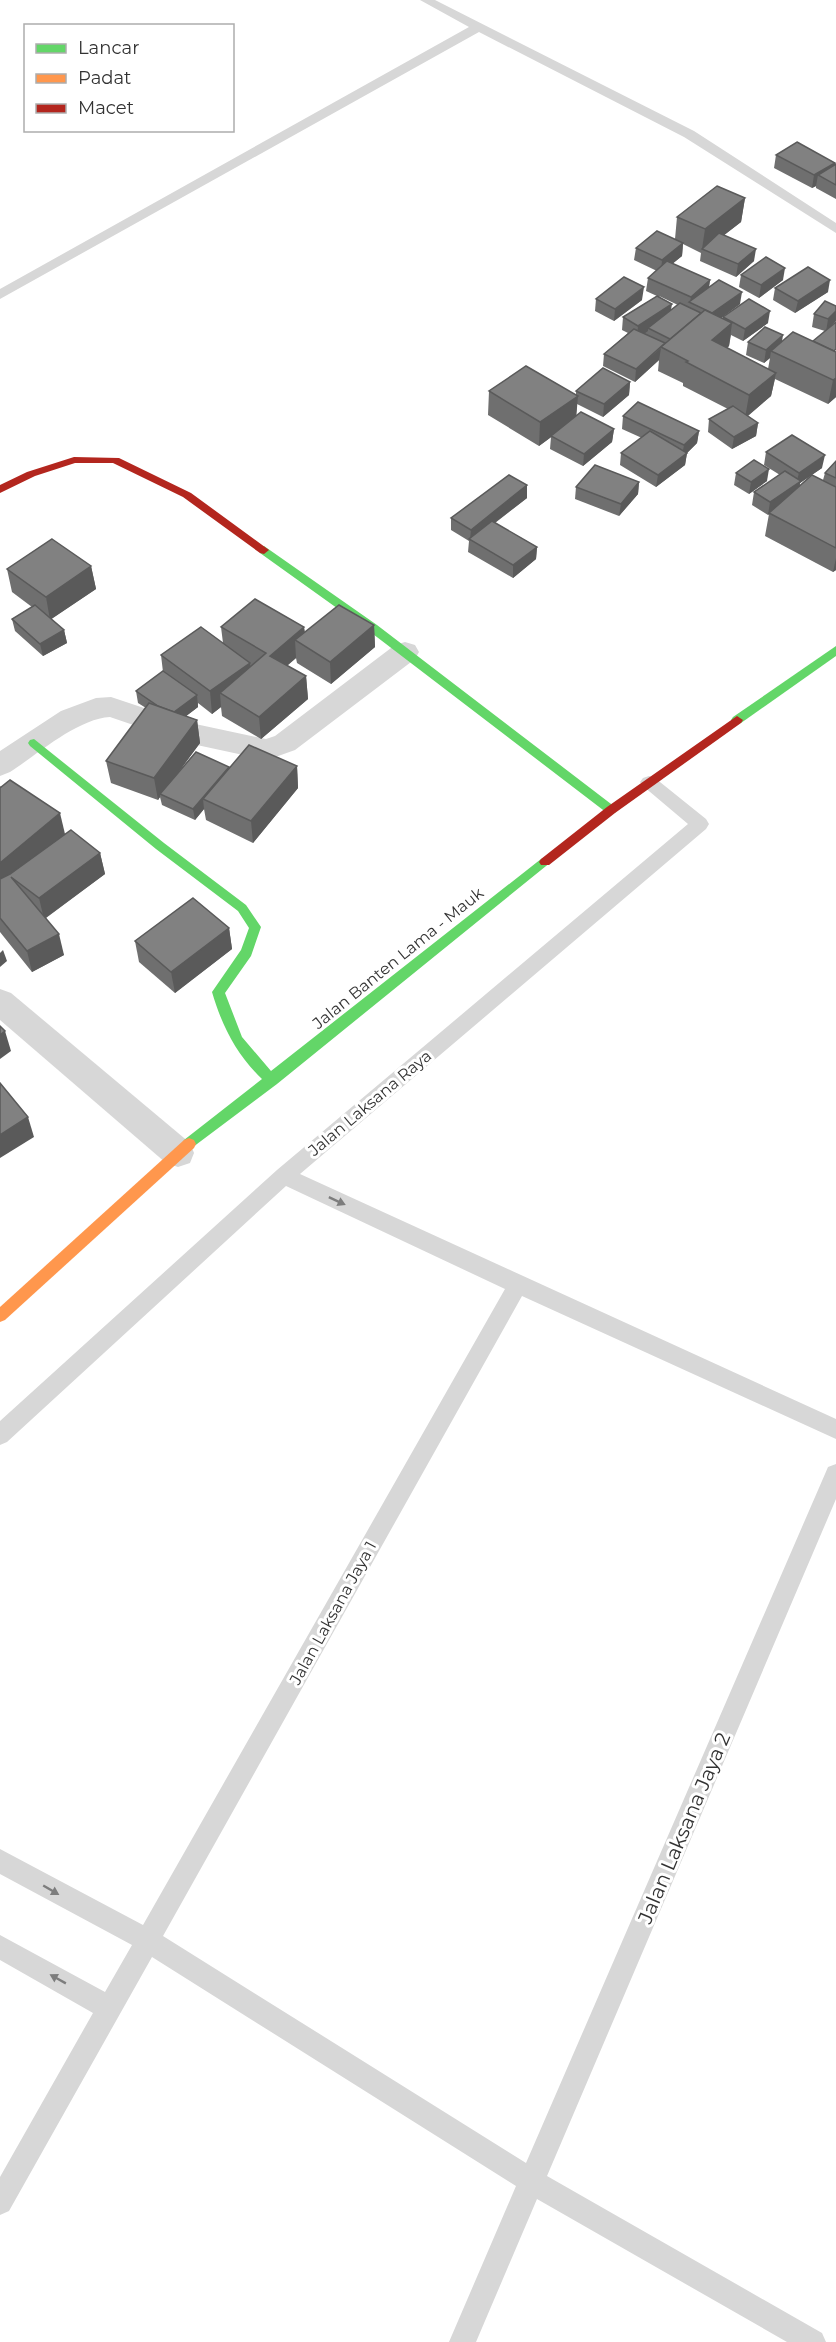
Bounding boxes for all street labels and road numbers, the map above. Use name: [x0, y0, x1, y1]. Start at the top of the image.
street label: Jalan Banten Lama - Mauk: [308, 883, 488, 1033]
street label: Jalan Laksana Raya: [304, 1046, 435, 1161]
street label: Jalan Laksana Jaya 1: [285, 1538, 380, 1689]
street label: Jalan Laksana Jaya 2: [632, 1729, 735, 1928]

